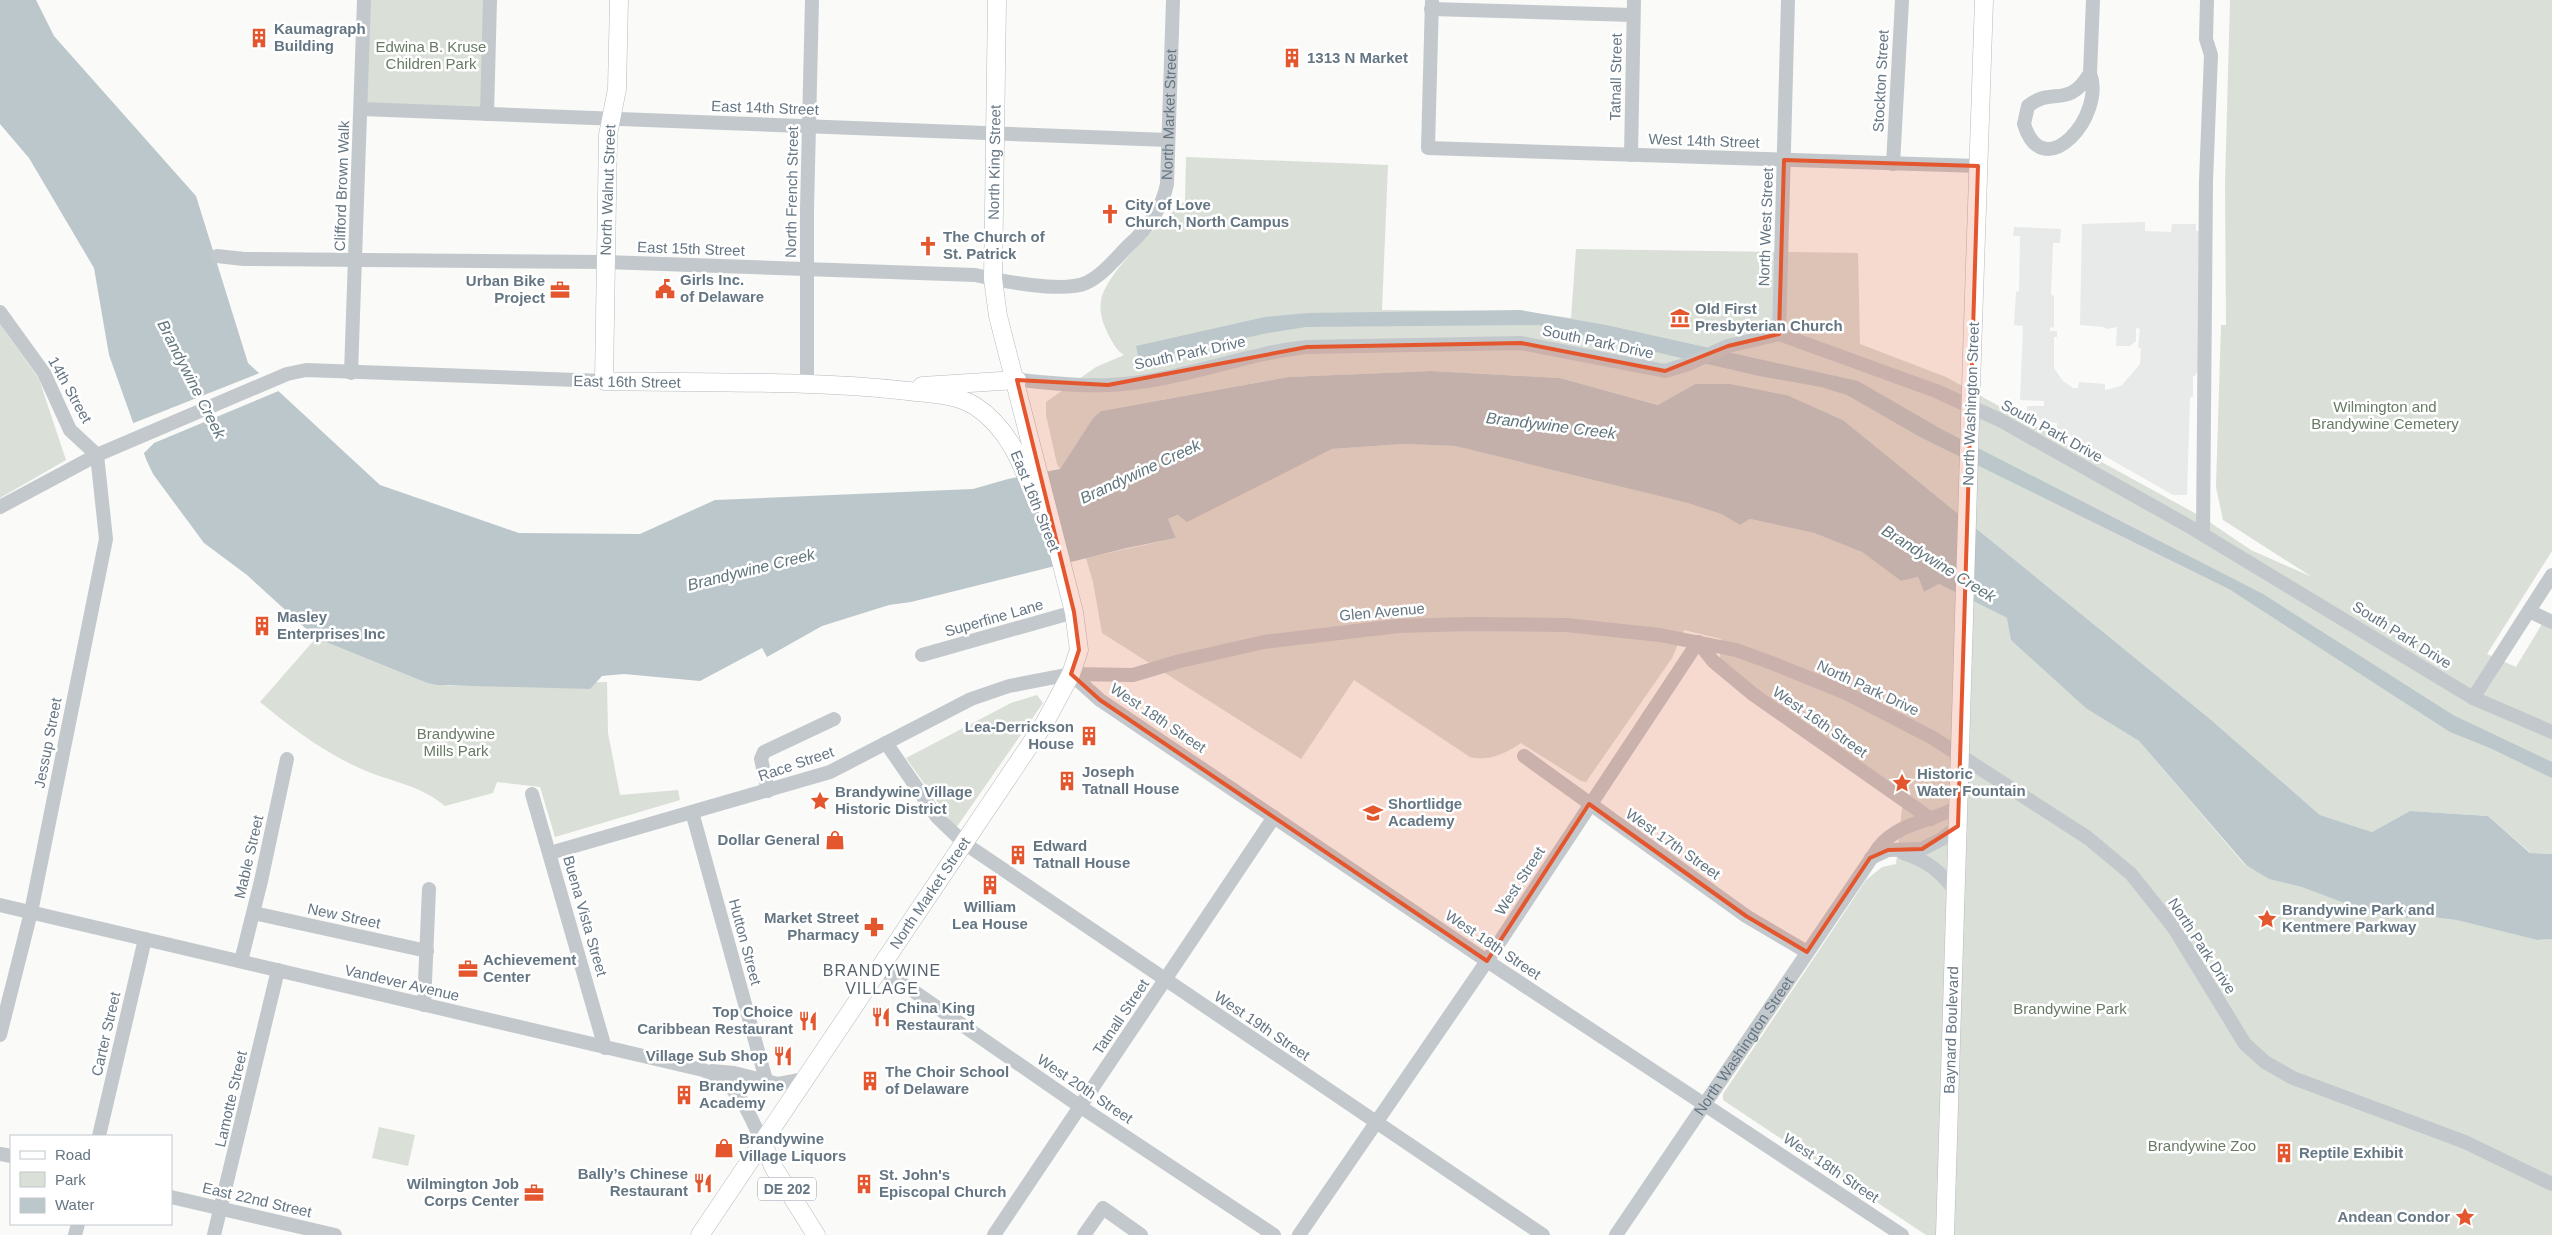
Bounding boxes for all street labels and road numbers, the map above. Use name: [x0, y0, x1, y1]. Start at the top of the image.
street label: Stockton Street: [1869, 28, 1892, 133]
street label: Tatnall Street: [1606, 32, 1625, 121]
street label: North Market Street: [1158, 48, 1179, 180]
street label: East 14th Street: [711, 97, 820, 118]
street label: North King Street: [985, 104, 1004, 220]
street label: Clifford Brown Walk: [331, 120, 352, 252]
street label: North Walnut Street: [597, 123, 618, 256]
street label: North French Street: [782, 125, 801, 258]
street label: West 14th Street: [1648, 130, 1761, 151]
street label: North West Street: [1755, 166, 1776, 287]
street label: East 15th Street: [637, 238, 746, 259]
street label: South Park Drive: [1541, 321, 1655, 362]
street label: North Washington Street: [1959, 321, 1982, 486]
street label: South Park Drive: [1133, 332, 1247, 373]
street label: 14th Street: [45, 354, 96, 427]
street label: East 16th Street: [573, 372, 682, 391]
street label: South Park Drive: [1999, 396, 2106, 465]
street label: East 16th Street: [1007, 448, 1064, 555]
street label: Superfine Lane: [943, 595, 1045, 640]
street label: South Park Drive: [2350, 597, 2455, 672]
street label: Glen Avenue: [1339, 599, 1425, 624]
street label: North Park Drive: [1814, 656, 1922, 719]
street label: West 18th Street: [1107, 679, 1210, 756]
street label: West 16th Street: [1770, 683, 1871, 761]
street label: Jessup Street: [30, 695, 65, 790]
street label: Race Street: [756, 742, 837, 784]
street label: West 17th Street: [1623, 805, 1724, 883]
street label: Mable Street: [231, 813, 267, 900]
street label: North Market Street: [886, 833, 974, 952]
street label: West Street: [1491, 843, 1548, 918]
street label: Buena Vista Street: [560, 854, 611, 979]
street label: North Park Drive: [2165, 895, 2240, 997]
street label: Hutton Street: [726, 897, 765, 988]
street label: New Street: [306, 899, 383, 932]
street label: West 18th Street: [1442, 906, 1545, 983]
street label: Vandever Avenue: [343, 961, 461, 1004]
street label: Baynard Boulevard: [1940, 966, 1961, 1094]
street label: North Washington Street: [1691, 973, 1797, 1119]
street label: Tatnall Street: [1089, 975, 1153, 1058]
street label: West 19th Street: [1211, 987, 1314, 1064]
street label: Carter Street: [88, 989, 124, 1078]
street label: Lamotte Street: [211, 1048, 250, 1149]
street label: West 20th Street: [1034, 1050, 1137, 1127]
street label: West 18th Street: [1780, 1129, 1883, 1206]
road number: DE 202: [758, 1178, 816, 1200]
street label: East 22nd Street: [201, 1179, 314, 1221]

